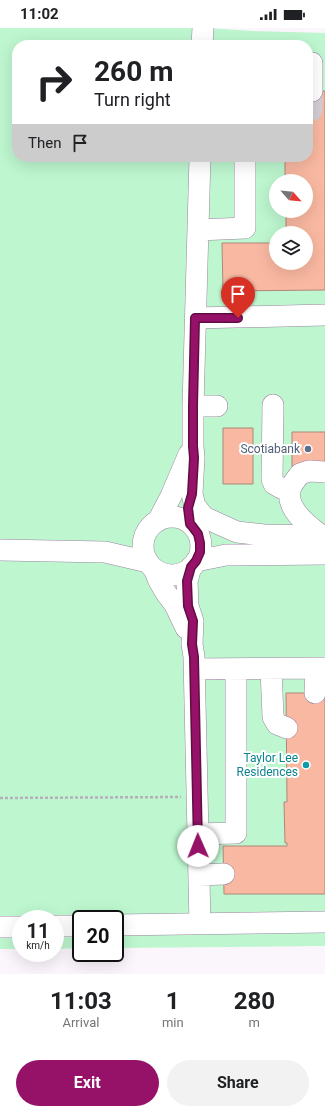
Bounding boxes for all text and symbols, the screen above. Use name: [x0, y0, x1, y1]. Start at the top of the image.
text: 11:02: [20, 5, 59, 23]
text: 260 m: [94, 55, 173, 88]
icon: right: [28, 56, 80, 108]
text: Turn right: [94, 89, 171, 110]
icon: arrive: [69, 132, 91, 154]
text: Then: [28, 134, 61, 152]
north arrow: [269, 174, 313, 218]
map controls: [269, 174, 313, 270]
button: layers: [269, 226, 313, 270]
pin: [221, 277, 255, 318]
icon: arrive: [227, 283, 249, 305]
place label: Scotiabank: [240, 442, 301, 456]
marker: Scotiabank: [303, 444, 313, 454]
place label: Taylor Lee Residences: [237, 751, 298, 779]
marker: Taylor Lee Residences: [301, 760, 311, 770]
position arrow: [177, 825, 219, 867]
speed limit sign: 20: [72, 910, 124, 962]
text: 11: [27, 919, 49, 943]
text: km/h: [26, 940, 50, 951]
text: 11:03: [50, 987, 112, 1015]
text: 1: [166, 987, 180, 1015]
text: 280: [234, 987, 275, 1015]
text: Arrival: [62, 1015, 99, 1030]
text: min: [162, 1015, 184, 1030]
text: m: [249, 1015, 260, 1030]
button: Exit: [16, 1060, 159, 1106]
button: Share: [167, 1060, 309, 1106]

